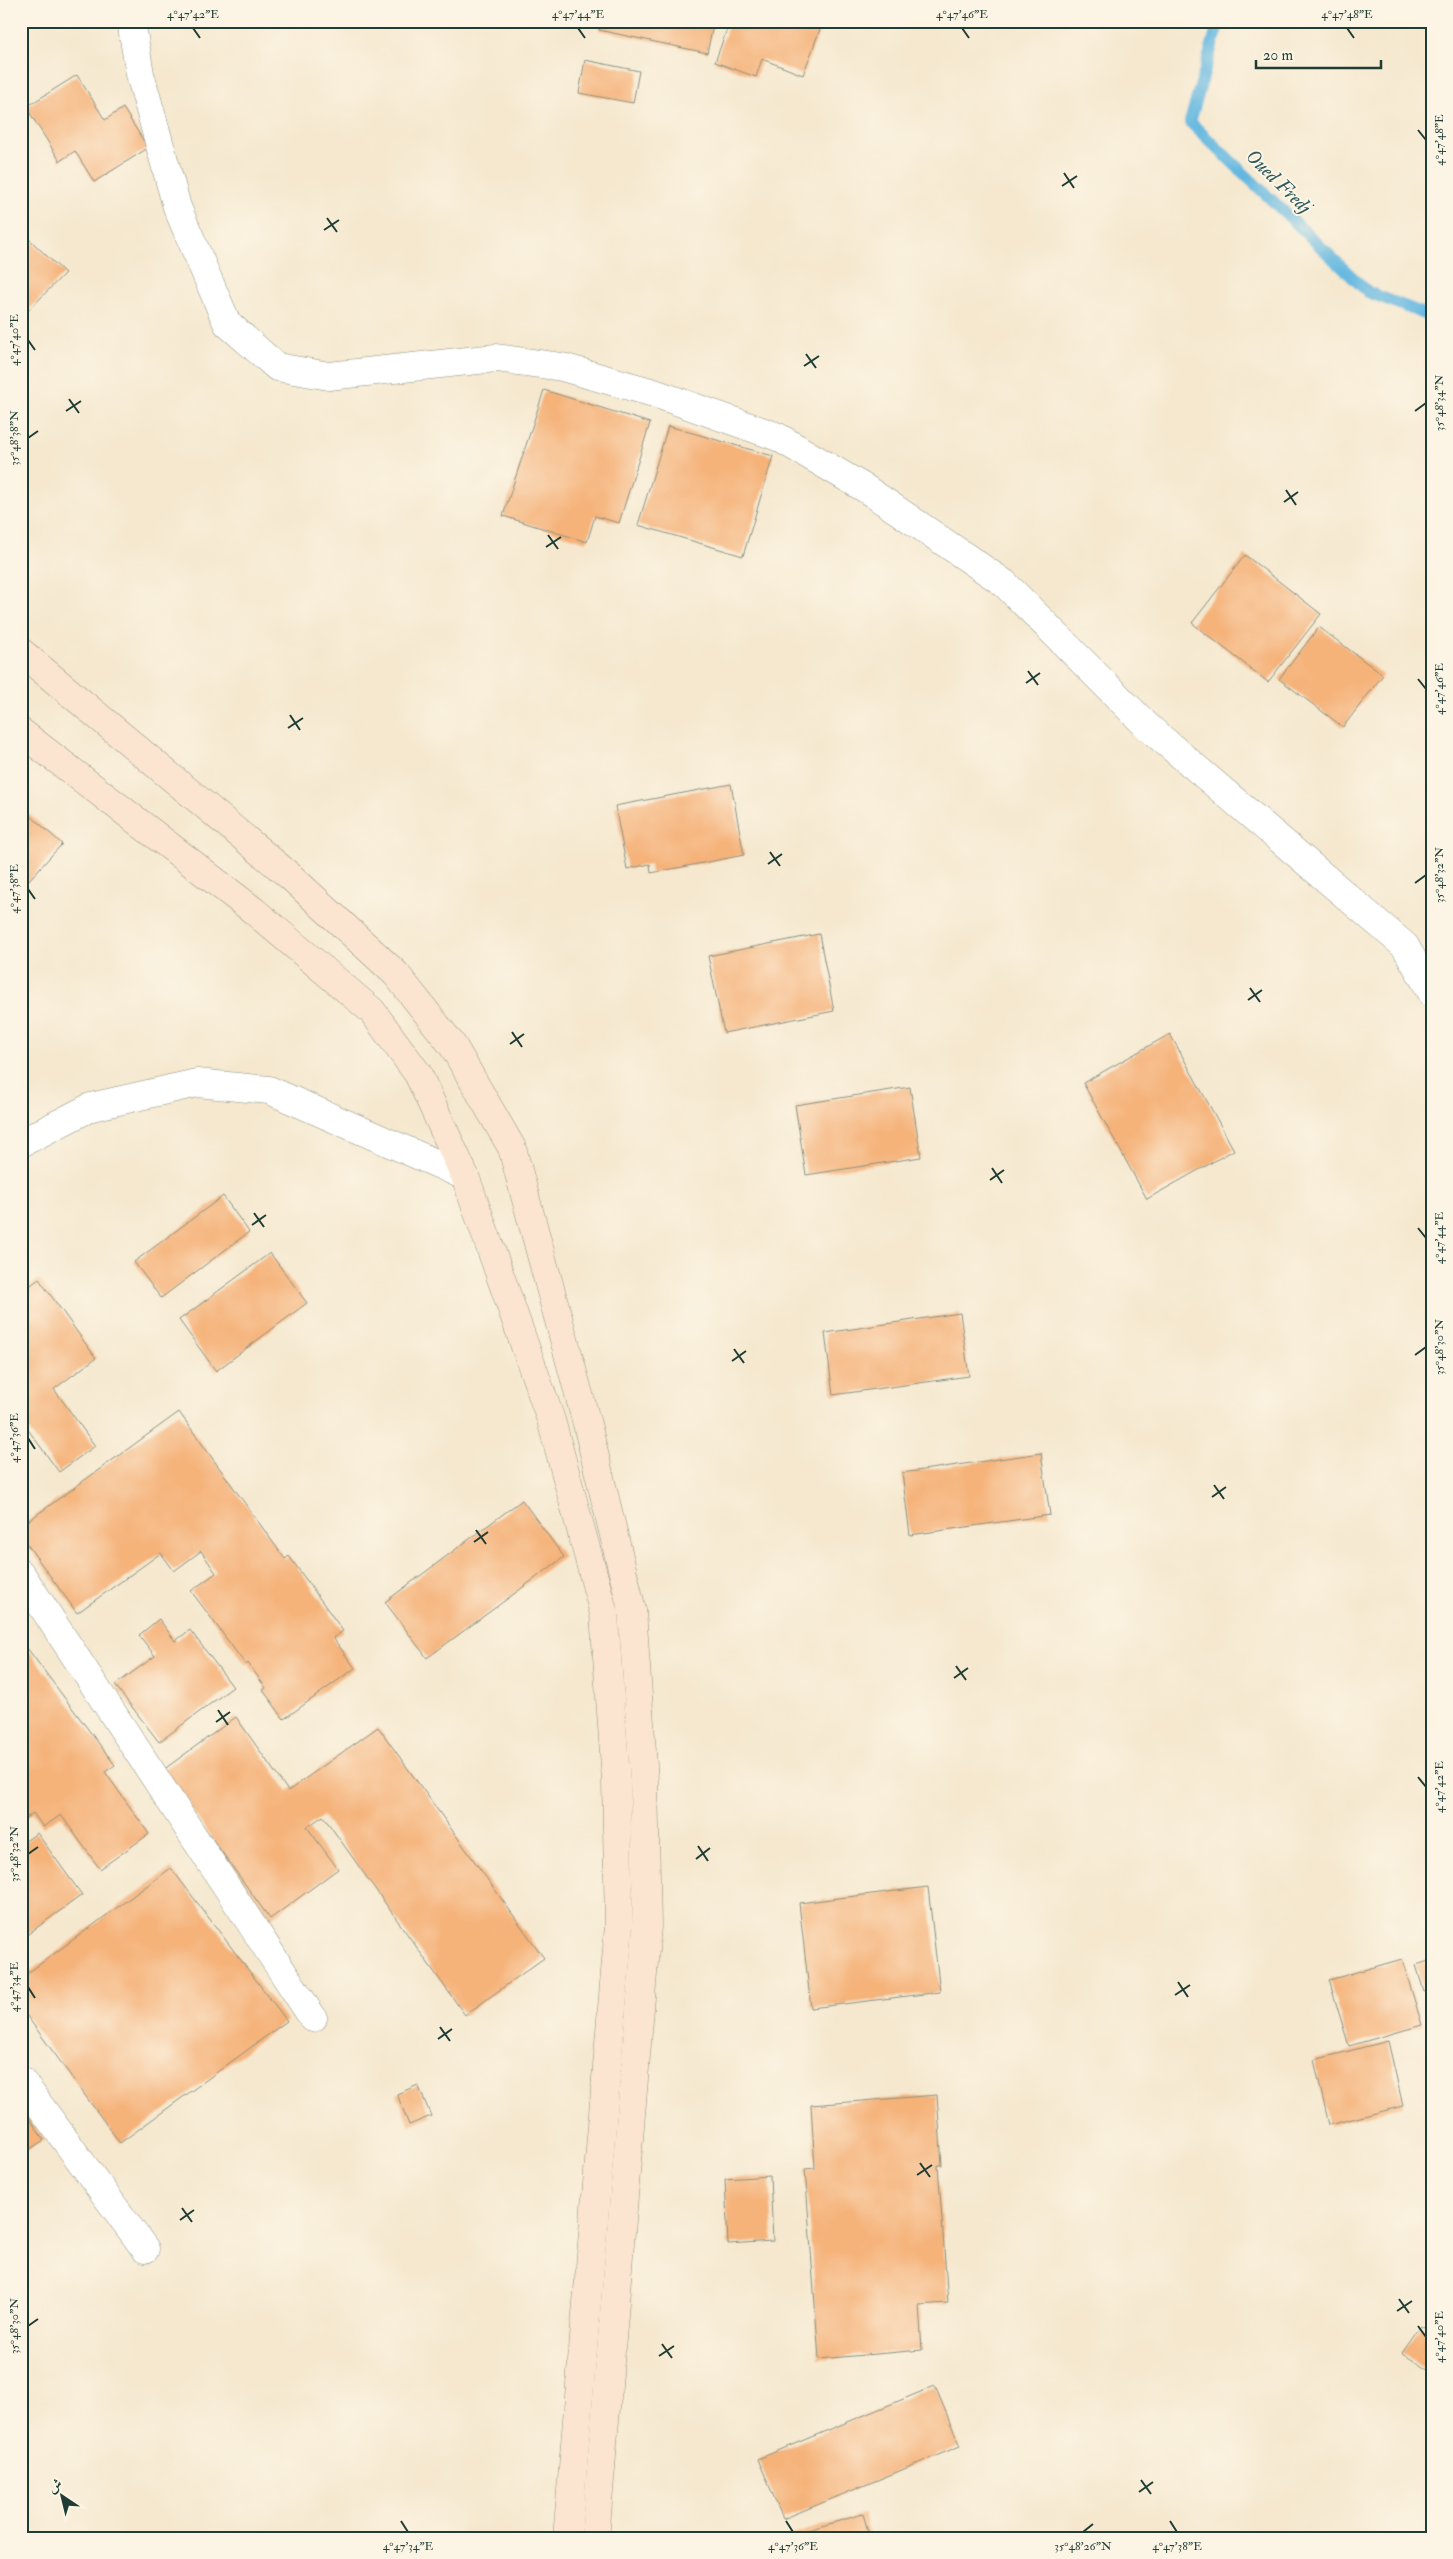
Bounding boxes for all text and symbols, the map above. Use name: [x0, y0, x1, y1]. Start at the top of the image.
text: 4°47'42"E: [167, 7, 219, 22]
text: 4°47'44"E: [552, 7, 605, 22]
text: 4°47'46"E: [936, 7, 988, 22]
text: 4°47'48"E: [1321, 7, 1373, 22]
scale bar: [1256, 38, 1380, 70]
text: 20 m: [1263, 46, 1293, 65]
text: 4°47'48"E: [1432, 114, 1447, 166]
water label: Oued Fredj: [1240, 144, 1318, 220]
text: 4°47'40"E: [7, 314, 22, 366]
text: 35°48'34"N: [1432, 375, 1447, 431]
text: 35°48'38"N: [7, 410, 22, 466]
text: 4°47'46"E: [1432, 663, 1447, 715]
text: 35°48'32"N: [1432, 847, 1447, 903]
text: 4°47'38"E: [7, 864, 22, 914]
text: 4°47'44"E: [1432, 1211, 1447, 1264]
text: 35°48'30"N: [1432, 1319, 1447, 1375]
text: 4°47'36"E: [7, 1413, 22, 1463]
text: 4°47'42"E: [1432, 1761, 1447, 1813]
text: 35°48'32"N: [7, 1826, 22, 1882]
text: 4°47'34"E: [7, 1961, 22, 2012]
text: 35°48'30"N: [7, 2298, 22, 2354]
text: 4°47'40"E: [1432, 2311, 1447, 2363]
north arrow: [38, 2472, 88, 2522]
text: ش: [44, 2475, 65, 2497]
text: 4°47'34"E: [383, 2539, 434, 2554]
text: 4°47'36"E: [768, 2539, 818, 2554]
text: 35°48'26"N: [1054, 2539, 1112, 2554]
text: 4°47'38"E: [1152, 2539, 1202, 2554]

